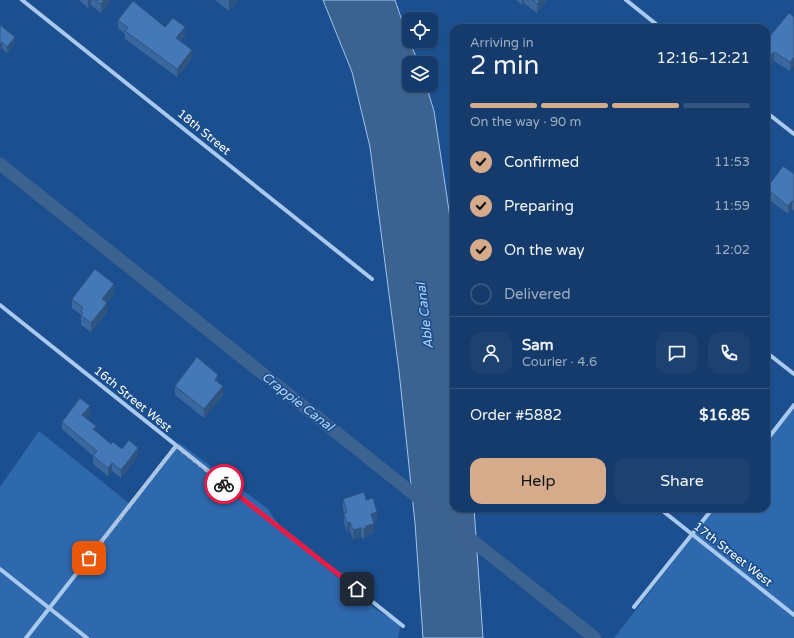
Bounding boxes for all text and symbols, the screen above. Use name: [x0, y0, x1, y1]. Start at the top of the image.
map controls: [402, 12, 438, 92]
button: locate: [402, 12, 438, 48]
text: Arriving in: [470, 35, 534, 51]
text: 12:16–12:21: [657, 49, 750, 67]
text: 2 min: [470, 50, 539, 81]
button: layers: [402, 56, 438, 92]
street label: 18th Street: [175, 106, 234, 158]
text: On the way · 90 m: [470, 114, 582, 130]
icon: check: [470, 151, 492, 173]
text: Confirmed: [504, 153, 579, 171]
text: 11:53: [714, 154, 750, 170]
icon: check: [470, 195, 492, 217]
text: Preparing: [504, 197, 574, 215]
text: 11:59: [714, 198, 750, 214]
icon: check: [470, 239, 492, 261]
text: On the way: [504, 241, 584, 259]
text: 12:02: [714, 242, 750, 258]
water label: Able Canal: [413, 280, 437, 350]
text: Delivered: [504, 285, 571, 303]
button: person: [470, 332, 512, 374]
button: chat: [656, 332, 698, 374]
button: phone: [708, 332, 750, 374]
text: Sam: [522, 336, 553, 354]
text: Courier · 4.6: [522, 354, 597, 370]
street label: 16th Street West: [91, 363, 175, 435]
water label: Crappie Canal: [258, 369, 338, 436]
text: Order #5882: [470, 406, 562, 424]
text: $16.85: [699, 406, 750, 424]
button: Help: [470, 458, 606, 504]
button: Share: [614, 458, 750, 504]
courier: [204, 464, 244, 504]
icon: bike: [213, 473, 235, 495]
street label: 17th Street West: [691, 519, 776, 589]
pin: [72, 541, 106, 575]
icon: bag: [78, 547, 100, 569]
pin: [340, 572, 374, 606]
icon: home: [346, 578, 368, 600]

